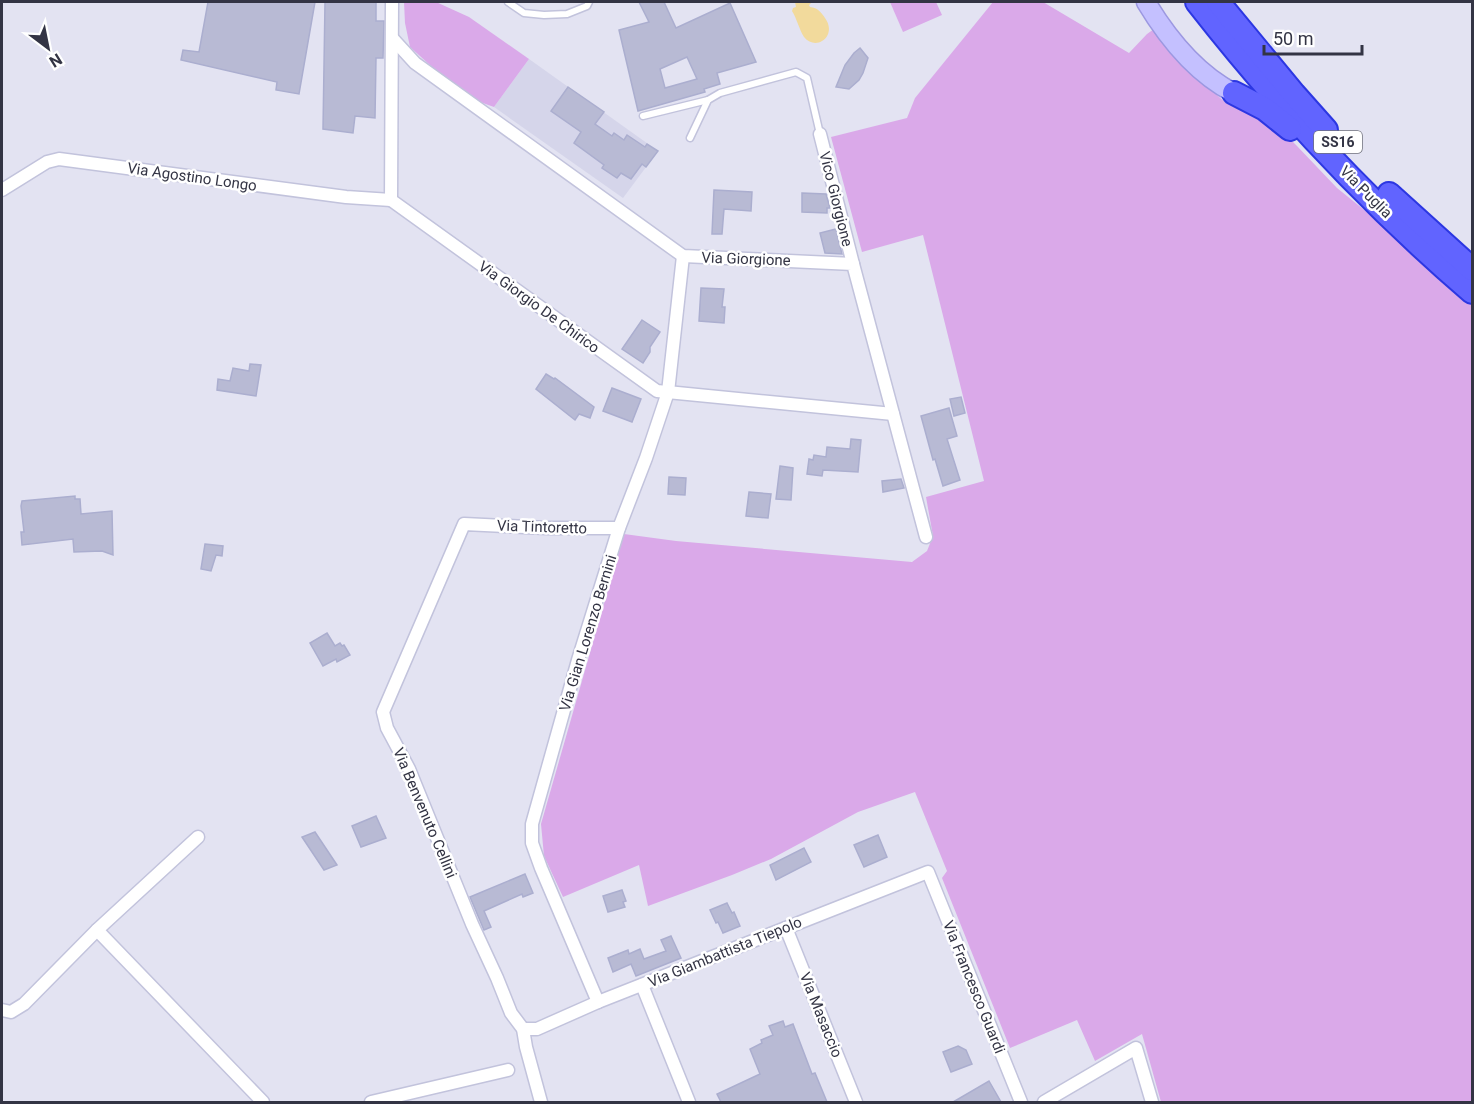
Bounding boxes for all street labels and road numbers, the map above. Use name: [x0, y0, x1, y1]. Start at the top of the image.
road number: SS16: [1314, 131, 1362, 153]
street label: Vico Giorgione: [815, 149, 857, 249]
street label: Via Agostino Longo: [126, 159, 258, 195]
street label: Via Puglia: [1336, 162, 1396, 222]
street label: Via Giorgione: [701, 248, 791, 270]
street label: Via Giorgio De Chirico: [475, 257, 603, 357]
street label: Via Tintoretto: [497, 516, 587, 538]
street label: Via Gian Lorenzo Bernini: [556, 553, 620, 713]
street label: Via Benvenuto Cellini: [389, 745, 461, 881]
street label: Via Giambattista Tiepolo: [645, 913, 805, 991]
street label: Via Francesco Guardi: [939, 918, 1009, 1056]
street label: Via Masaccio: [796, 970, 846, 1060]

